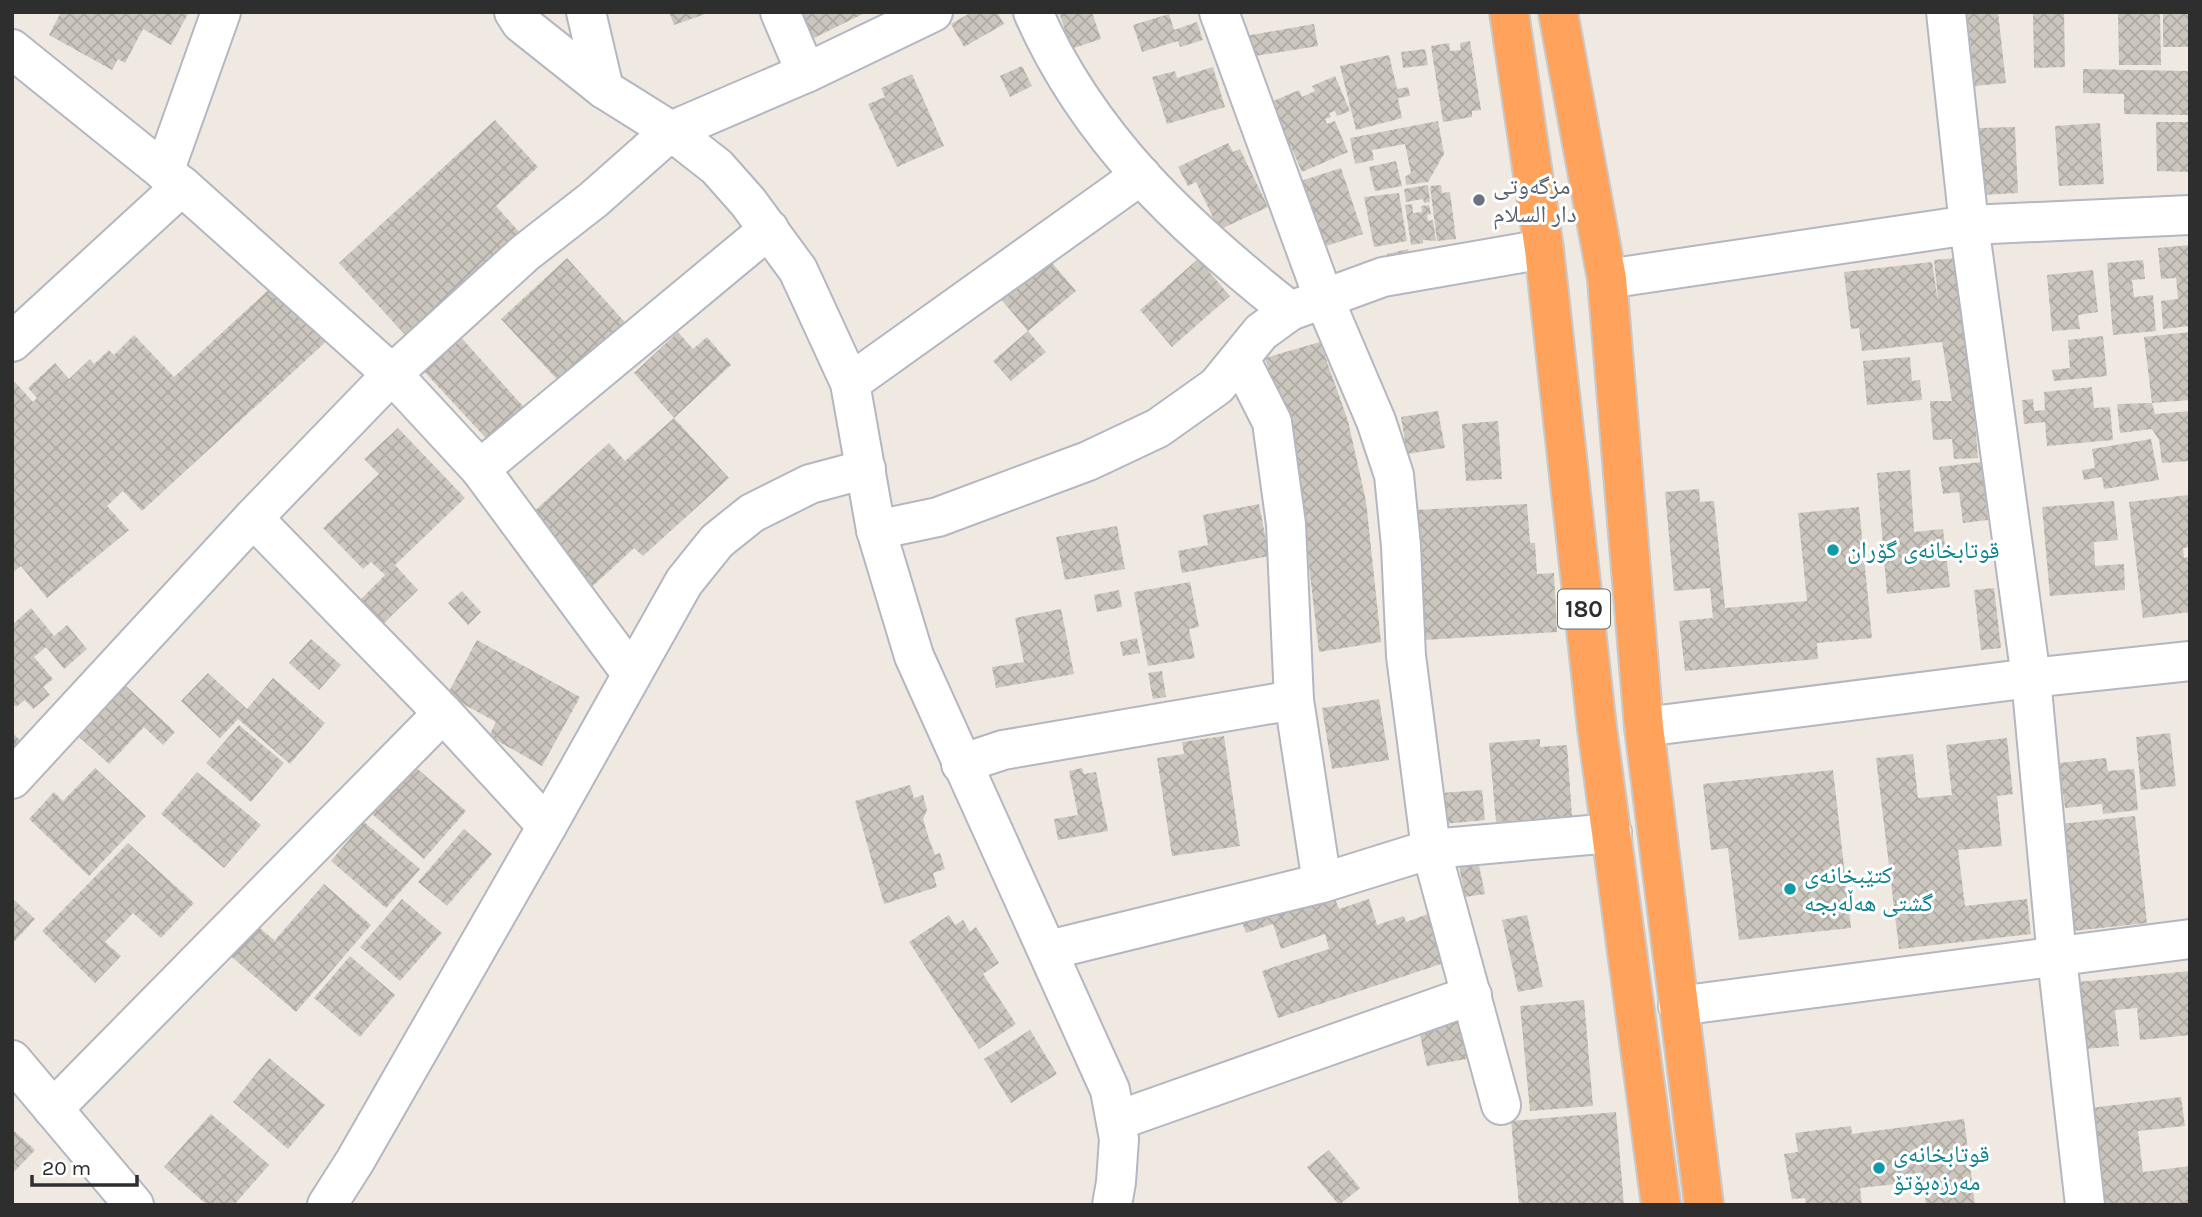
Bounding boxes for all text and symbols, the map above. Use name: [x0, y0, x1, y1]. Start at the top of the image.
place label: مزگەوتی دار السلام: [1493, 172, 1577, 230]
marker: مزگەوتی دار السلام: [1471, 192, 1487, 208]
place label: قوتابخانەی گۆران: [1847, 536, 1999, 564]
marker: قوتابخانەی گۆران: [1825, 542, 1841, 558]
road number: 180: [1558, 590, 1610, 628]
place label: کتێبخانەی گشتی هەڵەبجە: [1804, 861, 1933, 917]
marker: کتێبخانەی گشتی هەڵەبجە: [1782, 881, 1798, 897]
place label: قوتابخانەی مەرزەبۆتۆ: [1893, 1140, 1990, 1196]
scale bar: [32, 1144, 136, 1188]
text: 20 m: [42, 1156, 91, 1180]
marker: قوتابخانەی مەرزەبۆتۆ: [1871, 1160, 1887, 1176]

